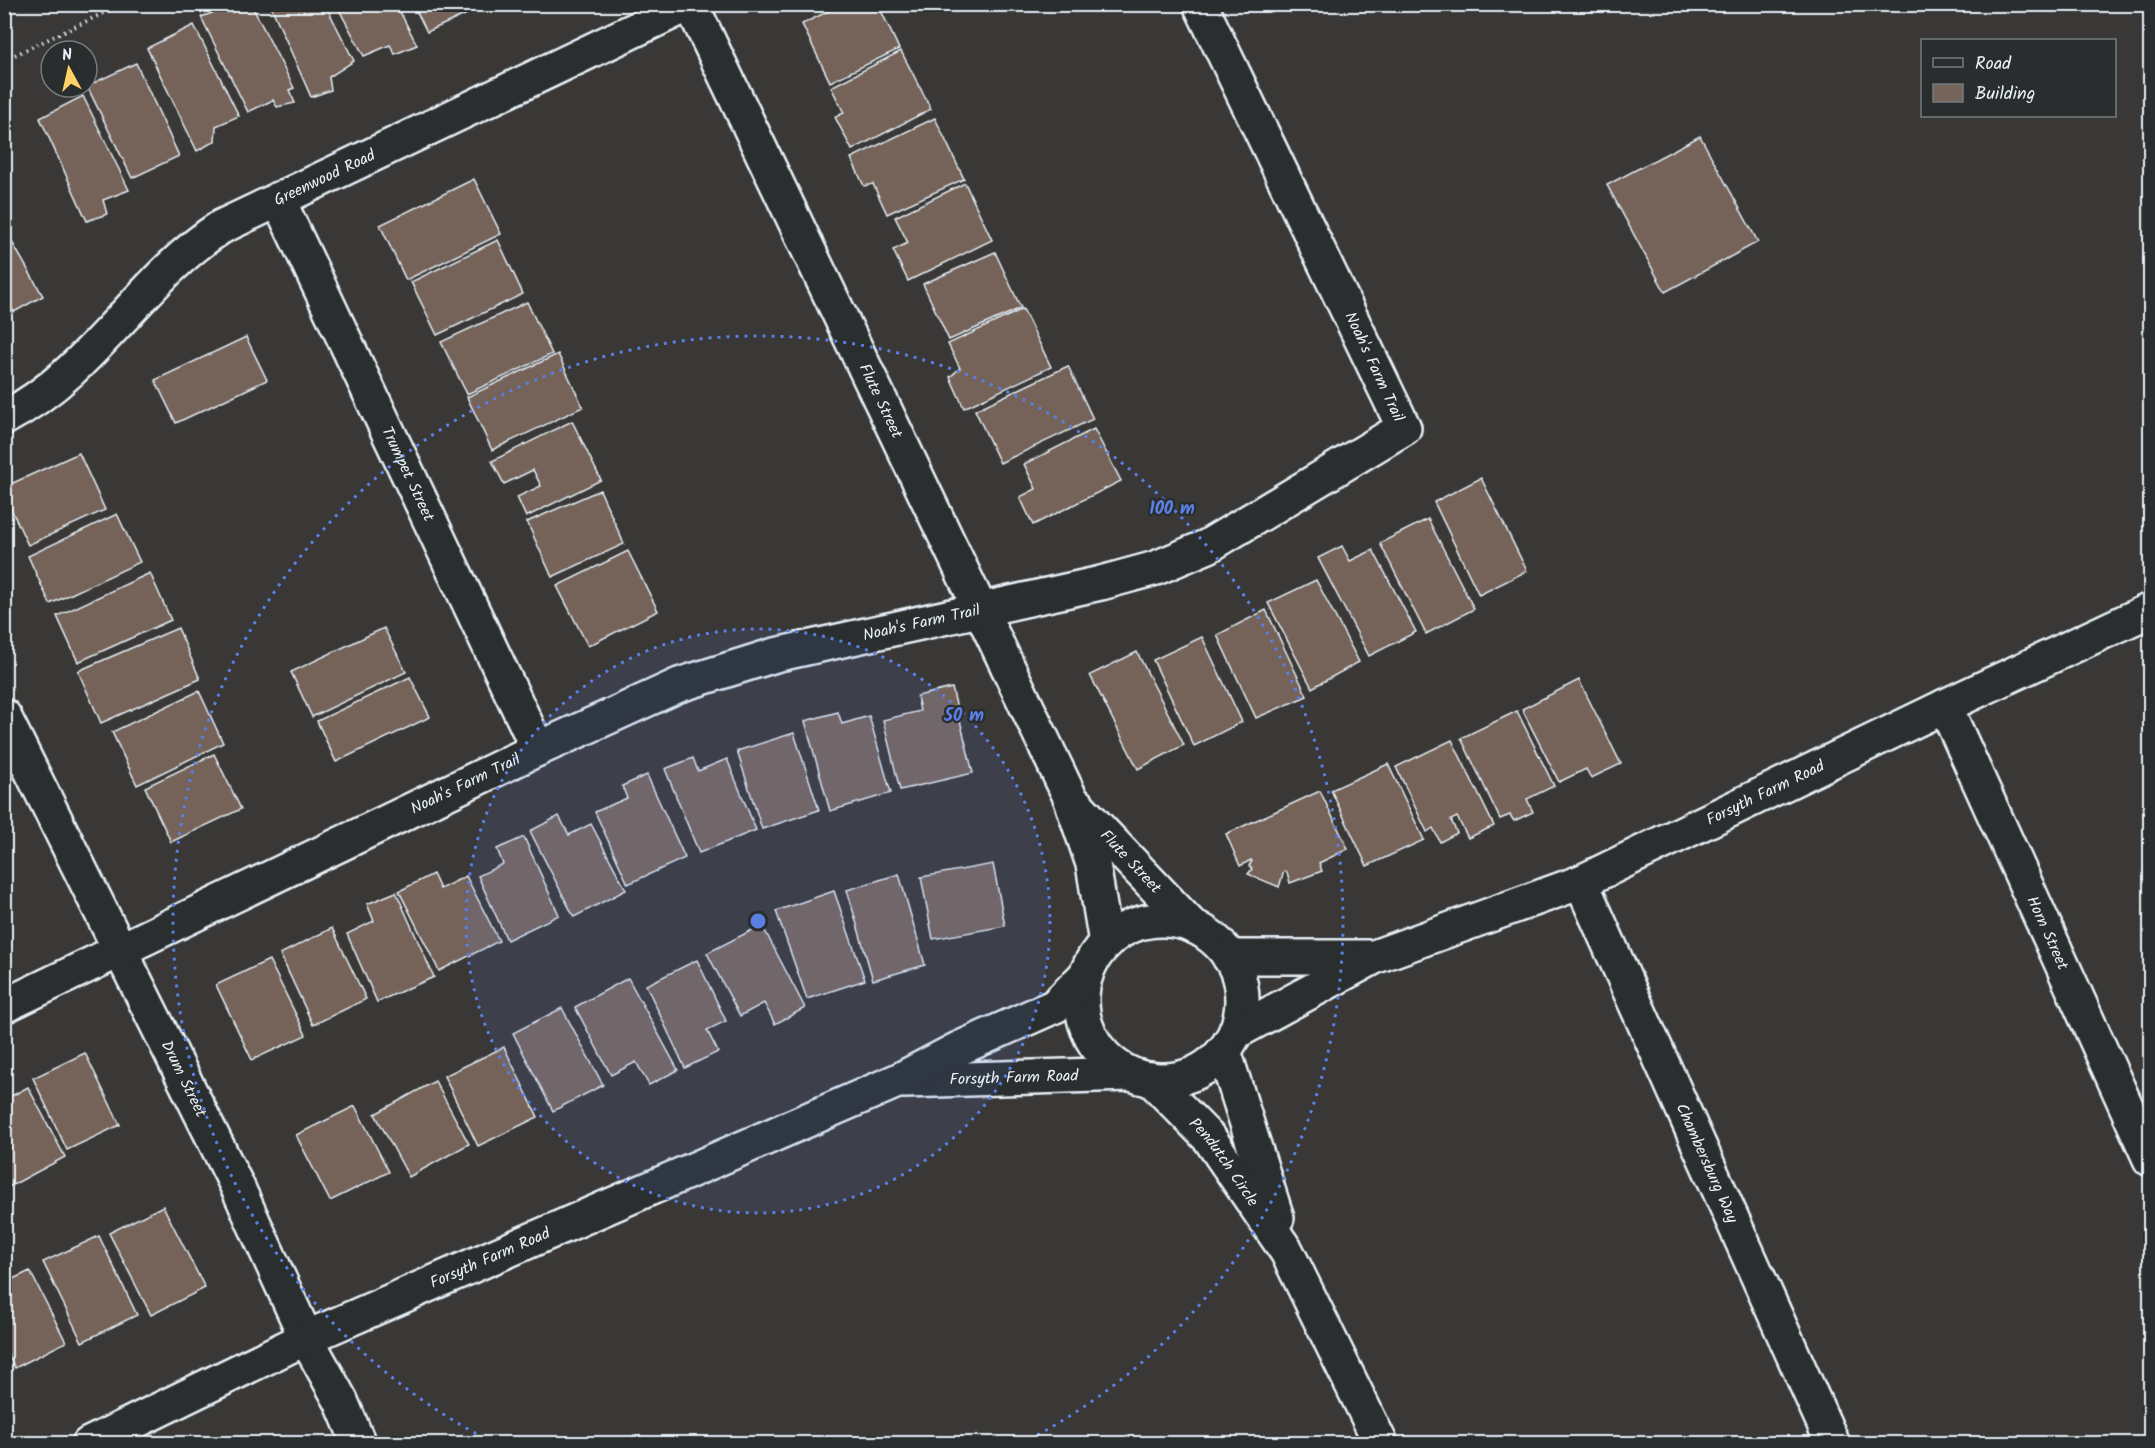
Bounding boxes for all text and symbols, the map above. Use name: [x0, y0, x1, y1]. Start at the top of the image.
north arrow: [39, 39, 99, 99]
legend: [1921, 39, 2116, 117]
text: N: [60, 43, 74, 69]
text: Road: [1975, 50, 2012, 79]
text: Building: [1975, 80, 2035, 109]
street label: Greenwood Road: [270, 142, 380, 213]
street label: Noah's Farm Trail: [1337, 308, 1411, 426]
street label: Flute Street: [852, 359, 910, 443]
street label: Trumpet Street: [375, 422, 441, 526]
text: 100 m: [1149, 495, 1195, 524]
street label: Noah's Farm Trail: [861, 598, 982, 648]
text: 50 m: [943, 702, 984, 731]
street label: Noah's Farm Trail: [406, 747, 525, 821]
street label: Forsyth Farm Road: [1702, 753, 1830, 832]
street label: Flute Street: [1094, 824, 1168, 900]
street label: Horn Street: [2020, 892, 2076, 975]
centre of rings: [748, 911, 768, 931]
street label: Drum Street: [154, 1036, 214, 1122]
street label: Forsyth Farm Road: [949, 1063, 1080, 1092]
street label: Chambersburg Way: [1669, 1099, 1745, 1228]
street label: Pendutch Circle: [1183, 1112, 1265, 1212]
street label: Forsyth Farm Road: [426, 1220, 555, 1295]

